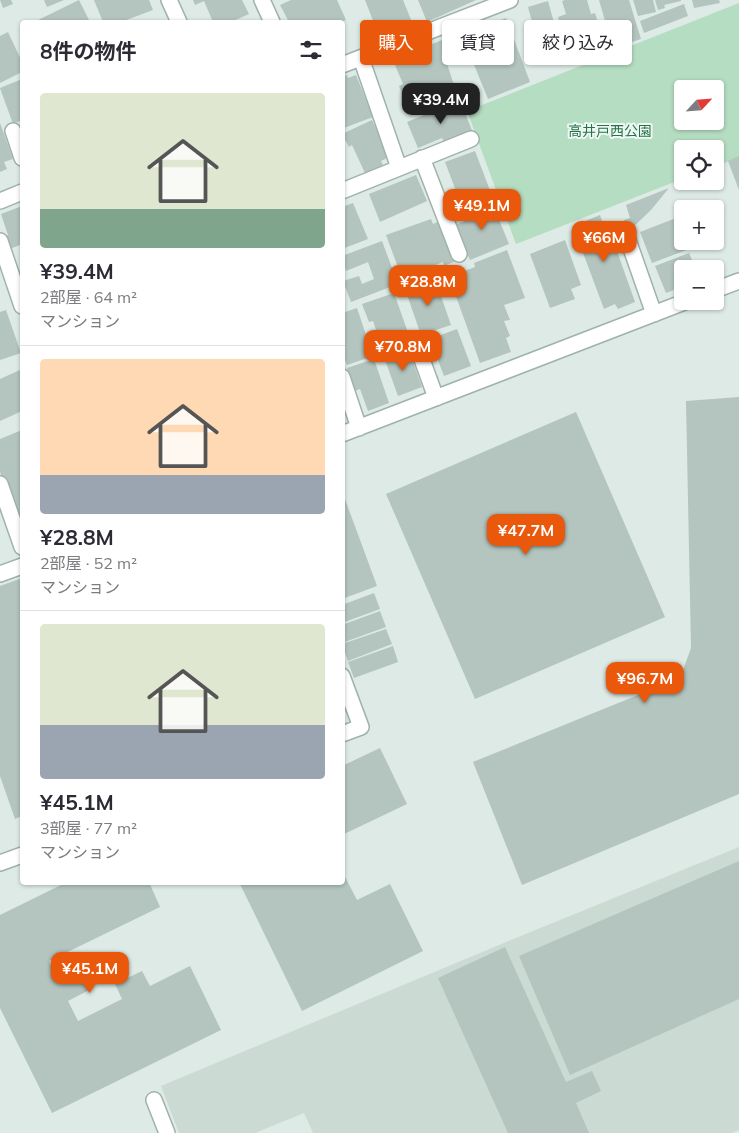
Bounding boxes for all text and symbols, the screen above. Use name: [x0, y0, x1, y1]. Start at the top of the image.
chip: 購入: [360, 20, 432, 65]
chip: 賃貸: [442, 20, 514, 65]
chip: 絞り込み: [524, 20, 632, 65]
icon: filters: [297, 36, 325, 64]
text: 8件の物件: [40, 38, 137, 64]
north arrow: [674, 80, 724, 130]
map controls: [674, 80, 724, 310]
pin: ¥39.4M: [400, 82, 482, 125]
text: ¥39.4M: [413, 89, 469, 109]
park label: 高井戸西公園: [568, 122, 652, 140]
icon: home: [138, 126, 228, 216]
button: locate: [674, 140, 724, 190]
pin: ¥49.1M: [441, 188, 523, 231]
text: ¥49.1M: [454, 195, 510, 215]
button: +: [674, 200, 724, 250]
pin: ¥66M: [574, 220, 634, 263]
text: ¥66M: [583, 227, 625, 247]
text: ¥39.4M: [40, 258, 114, 284]
button: −: [674, 260, 724, 310]
pin: ¥28.8M: [387, 264, 469, 307]
text: ¥28.8M: [400, 271, 456, 291]
text: 2部屋 · 64 m²: [40, 287, 137, 307]
text: マンション: [40, 311, 120, 331]
pin: ¥70.8M: [362, 330, 444, 372]
text: ¥70.8M: [375, 336, 431, 356]
icon: home: [138, 391, 228, 481]
pin: ¥47.7M: [485, 514, 567, 556]
text: ¥47.7M: [498, 520, 554, 540]
text: ¥28.8M: [40, 524, 114, 550]
text: 2部屋 · 52 m²: [40, 553, 137, 573]
text: マンション: [40, 577, 120, 597]
icon: home: [138, 656, 228, 746]
pin: ¥96.7M: [604, 662, 686, 704]
text: ¥96.7M: [617, 668, 673, 688]
text: ¥45.1M: [40, 789, 114, 815]
text: 3部屋 · 77 m²: [40, 818, 137, 838]
text: マンション: [40, 842, 120, 862]
pin: ¥45.1M: [49, 952, 131, 994]
text: ¥45.1M: [62, 958, 118, 978]

